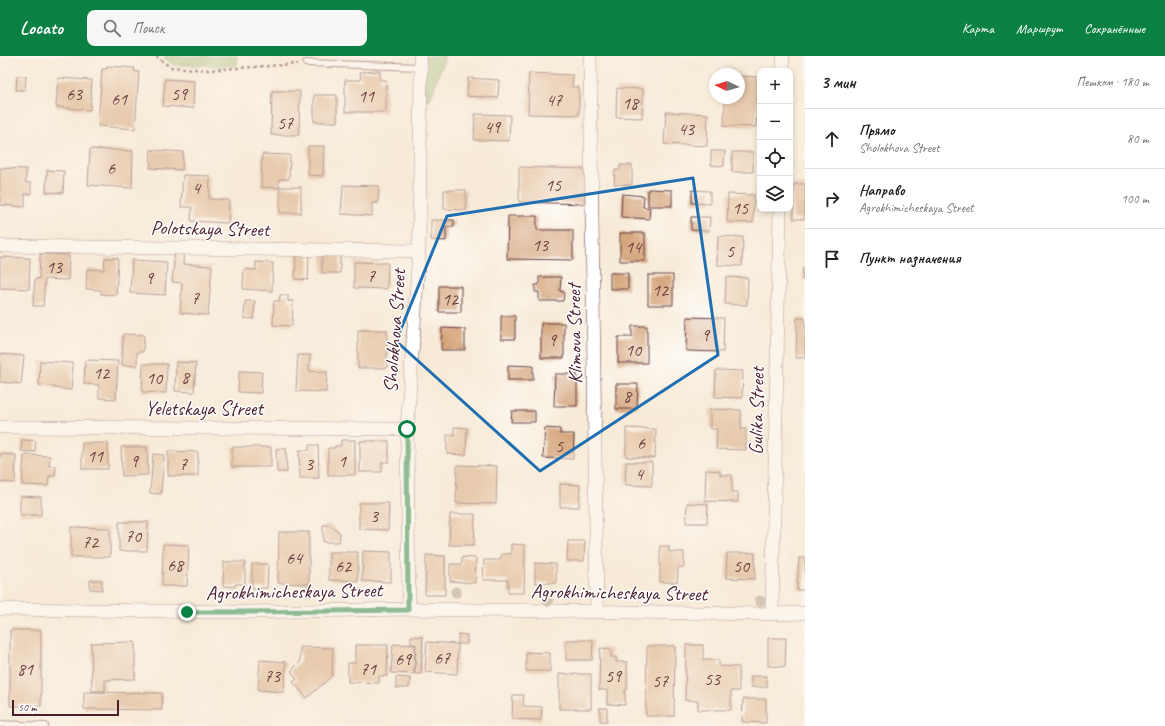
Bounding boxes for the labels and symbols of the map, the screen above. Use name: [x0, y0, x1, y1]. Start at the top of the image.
north arrow: [709, 68, 745, 104]
house number: 63: [66, 83, 84, 105]
house number: 59: [171, 83, 189, 105]
house number: 11: [358, 85, 375, 107]
house number: 61: [111, 88, 128, 110]
house number: 47: [546, 89, 563, 111]
house number: 18: [622, 92, 640, 114]
house number: 57: [277, 112, 294, 134]
house number: 49: [484, 116, 502, 138]
house number: 43: [678, 118, 696, 140]
house number: 6: [107, 157, 116, 179]
house number: 15: [545, 174, 562, 196]
house number: 4: [192, 177, 202, 199]
house number: 15: [732, 197, 749, 219]
street label: Polotskaya Street: [150, 215, 272, 242]
house number: 13: [532, 234, 550, 256]
house number: 14: [625, 236, 643, 258]
house number: 5: [726, 240, 735, 262]
house number: 13: [46, 256, 64, 278]
house number: 7: [367, 265, 376, 287]
street label: Sholokhova Street: [378, 266, 411, 394]
house number: 9: [145, 267, 155, 289]
house number: 12: [652, 279, 670, 301]
street label: Klimova Street: [561, 281, 588, 384]
house number: 7: [191, 287, 200, 309]
house number: 12: [442, 288, 460, 310]
house number: 9: [701, 324, 711, 346]
house number: 9: [548, 329, 558, 351]
house number: 10: [625, 339, 643, 361]
house number: 12: [93, 362, 111, 384]
street label: Gulika Street: [743, 364, 770, 455]
house number: 8: [181, 366, 191, 388]
house number: 10: [146, 367, 164, 389]
house number: 8: [623, 385, 633, 407]
street label: Yeletskaya Street: [145, 396, 265, 421]
route start: [398, 420, 416, 438]
house number: 6: [637, 432, 646, 454]
house number: 5: [555, 435, 564, 457]
house number: 11: [87, 445, 104, 467]
house number: 9: [130, 450, 140, 472]
house number: 1: [338, 450, 347, 472]
house number: 7: [179, 453, 188, 475]
house number: 3: [305, 453, 315, 475]
house number: 4: [635, 463, 645, 485]
house number: 3: [370, 505, 380, 527]
house number: 70: [125, 525, 143, 547]
house number: 72: [82, 531, 100, 553]
house number: 64: [286, 547, 304, 569]
house number: 68: [167, 554, 185, 576]
house number: 62: [335, 555, 353, 577]
house number: 50: [733, 555, 751, 577]
street label: Agrokhimicheskaya Street: [206, 577, 385, 606]
street label: Agrokhimicheskaya Street: [531, 578, 710, 607]
route end: [178, 603, 196, 621]
house number: 67: [434, 647, 451, 669]
house number: 69: [395, 648, 413, 670]
house number: 81: [17, 658, 34, 680]
house number: 71: [360, 658, 377, 680]
house number: 73: [264, 665, 282, 687]
house number: 59: [605, 665, 623, 687]
house number: 53: [704, 668, 722, 690]
house number: 57: [652, 670, 669, 692]
scale bar: [12, 698, 119, 717]

